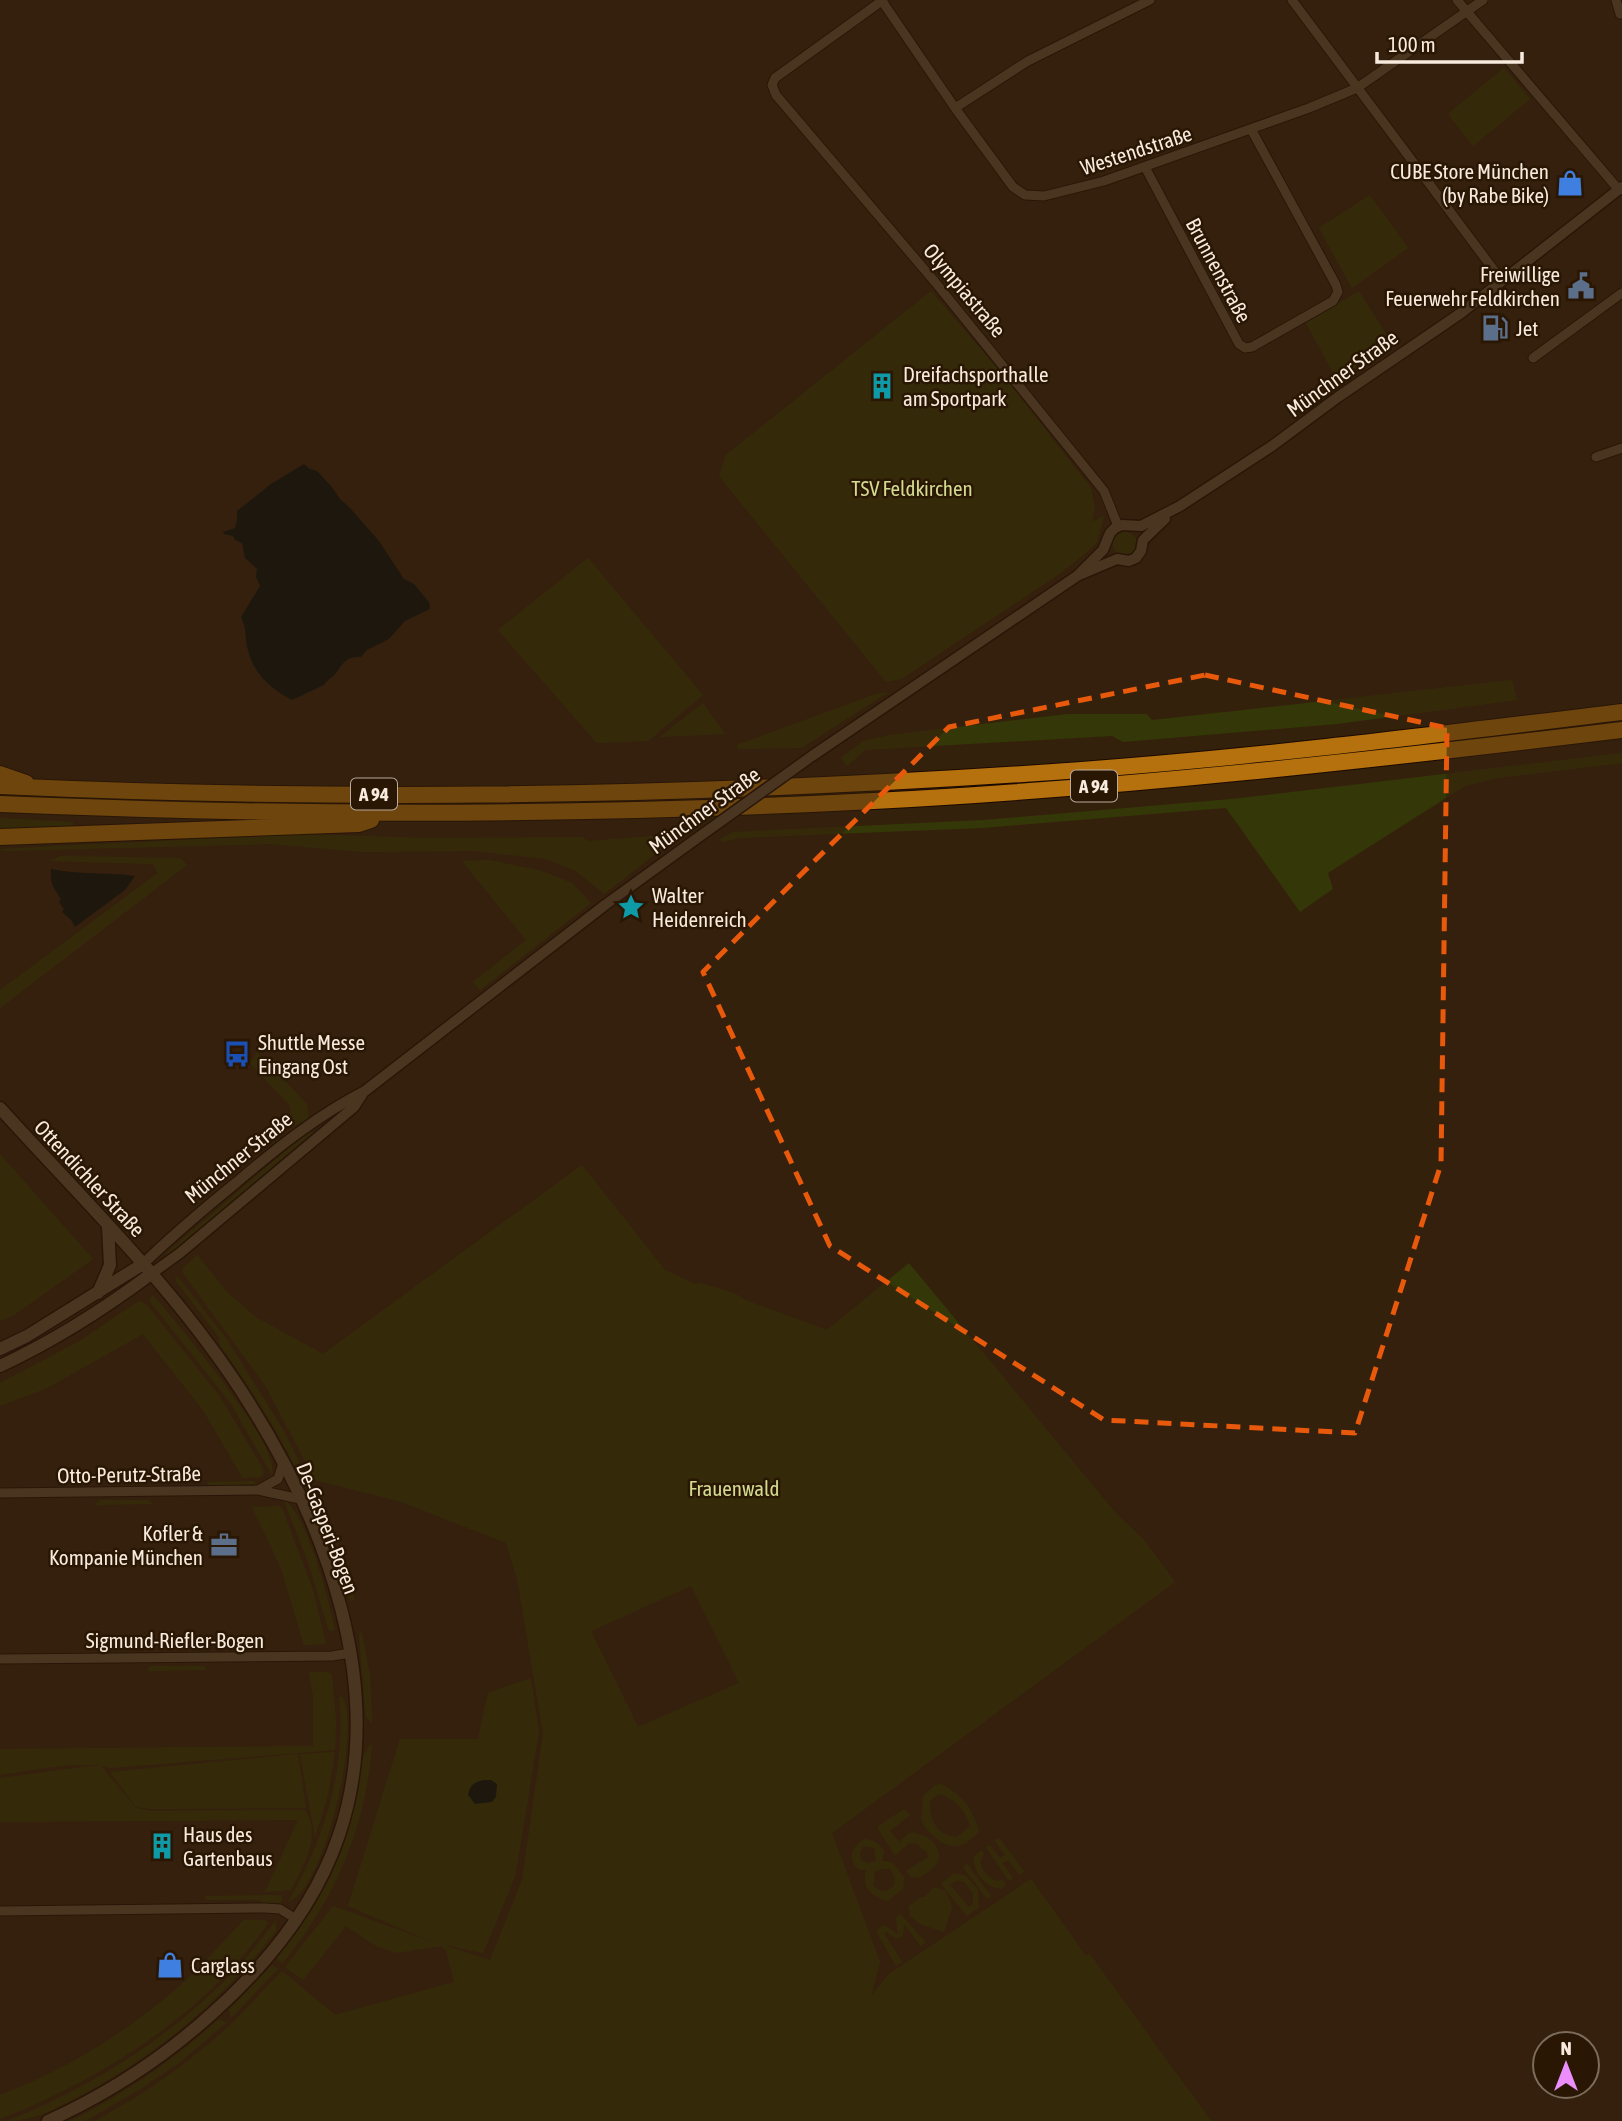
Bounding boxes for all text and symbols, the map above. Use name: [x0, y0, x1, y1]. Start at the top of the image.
scale bar: [1377, 21, 1522, 65]
text: 100 m: [1388, 32, 1436, 56]
street label: Westendstraße: [1077, 121, 1195, 179]
place label: CUBE Store München (by Rabe Bike): [1390, 159, 1549, 207]
shop icon: CUBE Store München (by Rabe Bike): [1555, 168, 1585, 198]
street label: Brunnenstraße: [1181, 214, 1257, 326]
street label: Olympiastraße: [919, 238, 1011, 342]
place label: Freiwillige Feuerwehr Feldkirchen: [1385, 262, 1560, 310]
public building icon: Freiwillige Feuerwehr Feldkirchen: [1566, 271, 1596, 301]
fuel station icon: Jet: [1480, 313, 1510, 343]
place label: Jet: [1516, 316, 1538, 340]
street label: Münchner Straße: [1282, 325, 1402, 421]
place label: Dreifachsporthalle am Sportpark: [903, 362, 1049, 410]
building icon: Dreifachsporthalle am Sportpark: [867, 371, 897, 401]
park label: TSV Feldkirchen: [851, 476, 973, 500]
street label: Münchner Straße: [644, 762, 764, 858]
road number: A 94: [1071, 771, 1117, 802]
road number: A 94: [351, 778, 397, 810]
place label: Walter Heidenreich: [652, 883, 747, 931]
place icon: Walter Heidenreich: [616, 892, 646, 922]
place label: Shuttle Messe Eingang Ost: [258, 1030, 365, 1078]
bus stop icon: Shuttle Messe Eingang Ost: [222, 1039, 252, 1069]
street label: Münchner Straße: [180, 1106, 296, 1208]
street label: Ottendichler Straße: [30, 1115, 150, 1241]
street label: De-Gasperi-Bogen: [292, 1459, 364, 1597]
street label: Otto-Perutz-Straße: [57, 1461, 201, 1487]
park label: Frauenwald: [689, 1476, 779, 1500]
place label: Kofler & Kompanie München: [49, 1521, 203, 1569]
office icon: Kofler & Kompanie München: [209, 1530, 239, 1560]
street label: Sigmund-Riefler-Bogen: [86, 1628, 264, 1652]
place label: Haus des Gartenbaus: [183, 1822, 273, 1870]
building icon: Haus des Gartenbaus: [147, 1831, 177, 1861]
shop icon: Carglass: [155, 1950, 185, 1980]
place label: Carglass: [191, 1953, 255, 1977]
north arrow: [1531, 2030, 1601, 2100]
text: N: [1560, 2037, 1572, 2059]

